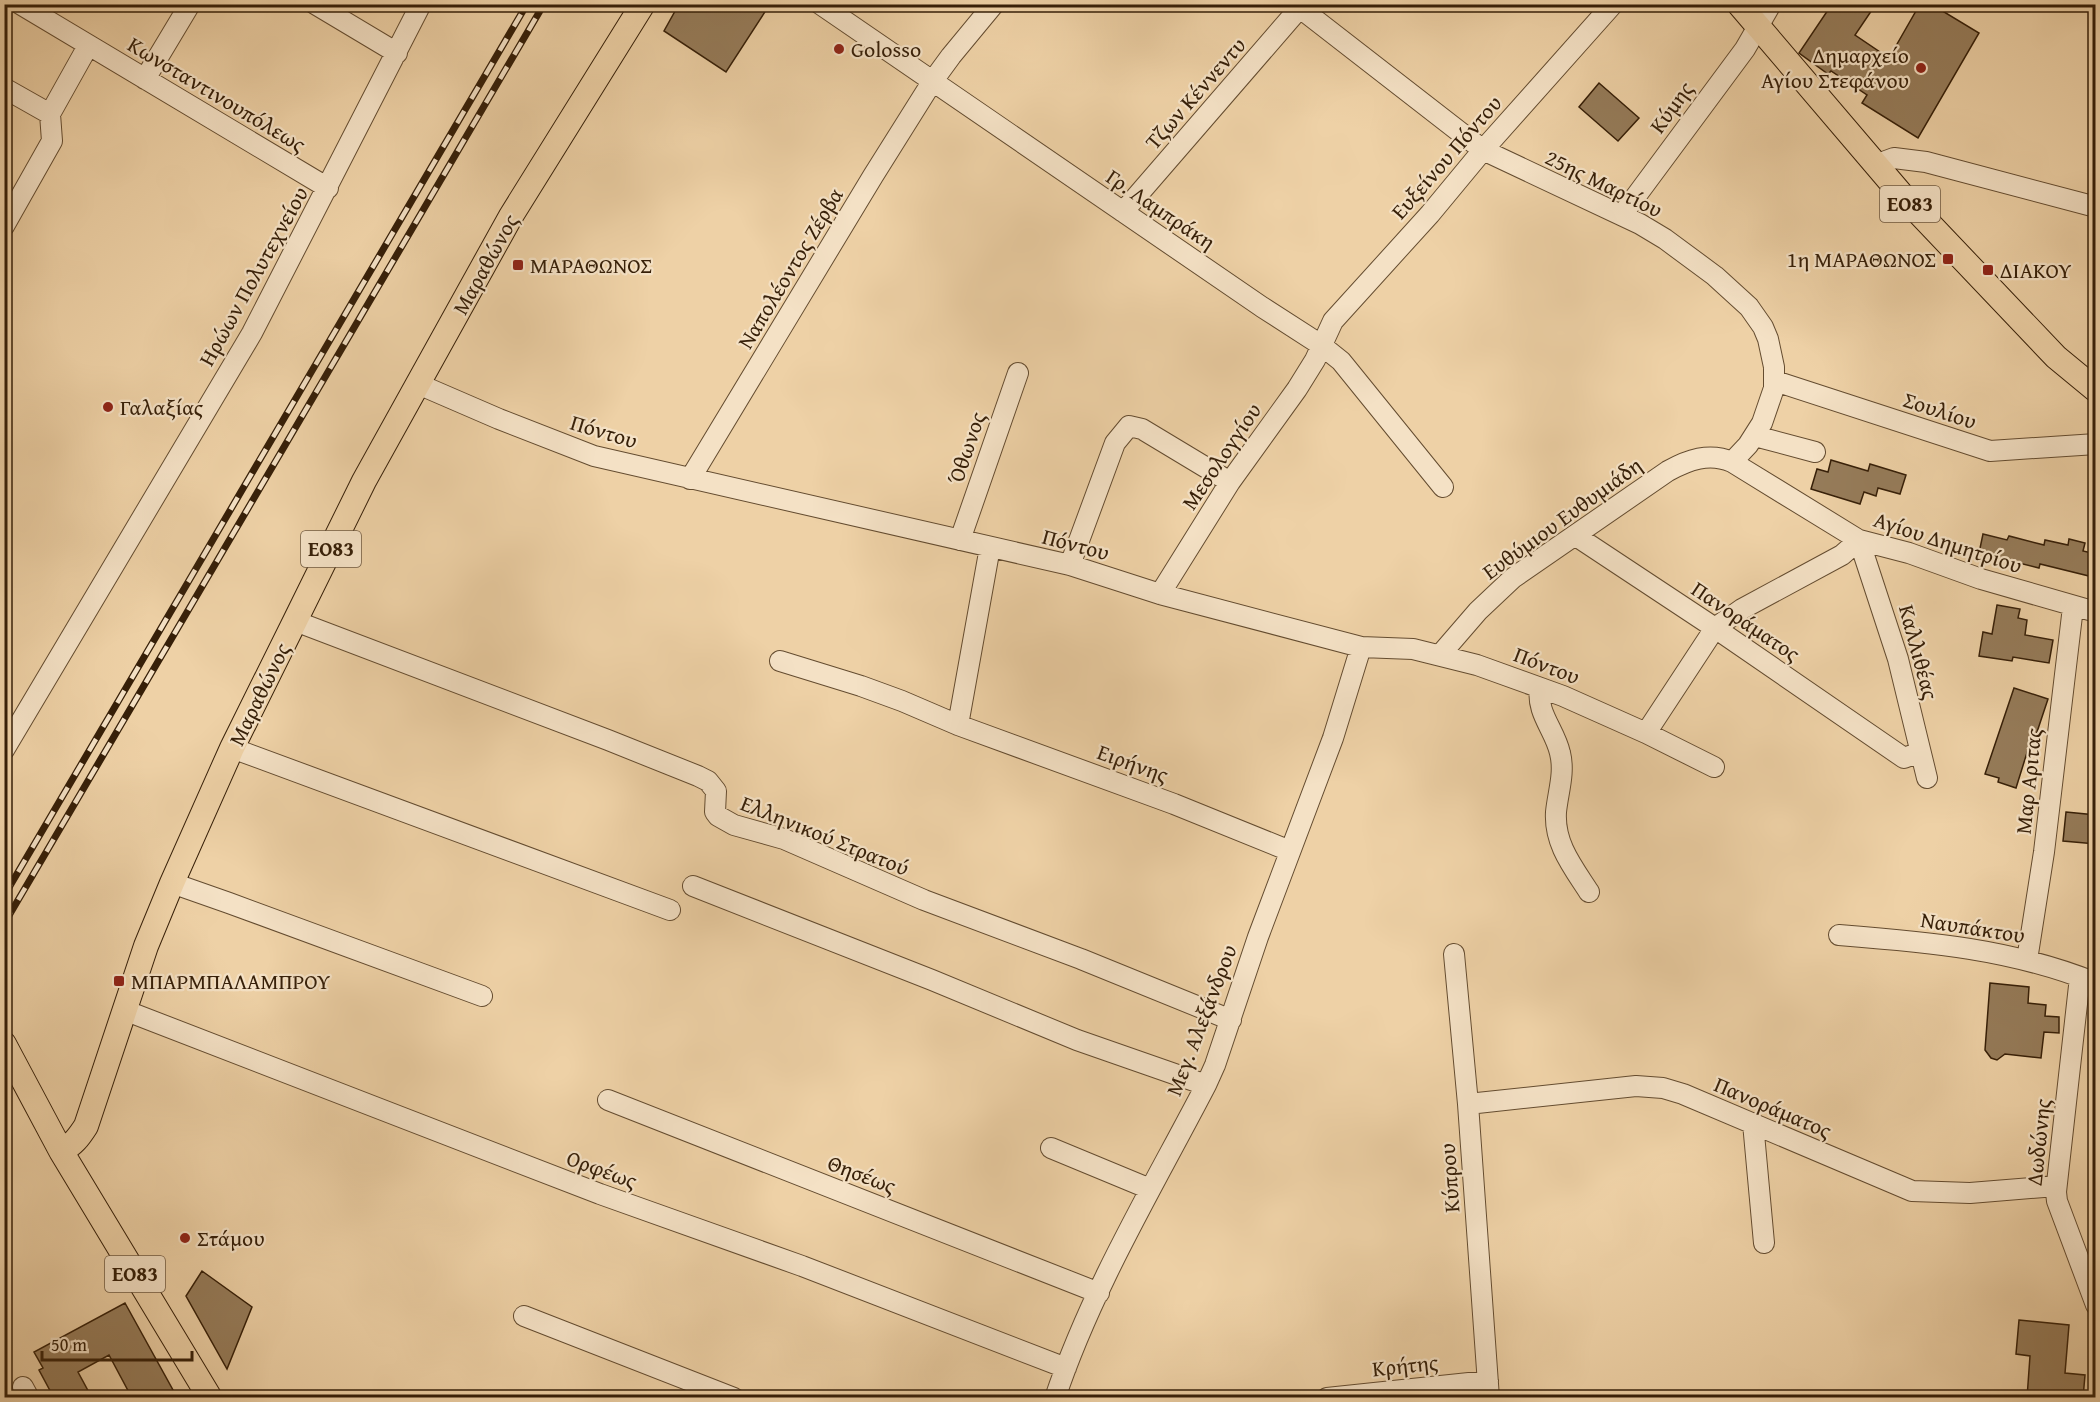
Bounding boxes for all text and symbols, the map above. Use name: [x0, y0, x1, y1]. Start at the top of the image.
street label: Κωνσταντινουπόλεως: [122, 28, 313, 160]
street label: Τζων Κέννεντυ: [1137, 30, 1253, 156]
place label: Golosso: [851, 33, 921, 65]
place label: Δημαρχείο Αγίου Στεφάνου: [1761, 39, 1909, 96]
marker: Golosso: [832, 42, 846, 56]
marker: Δημαρχείο Αγίου Στεφάνου: [1914, 61, 1928, 75]
street label: Κύμης: [1641, 74, 1701, 140]
street label: Ευξείνου Πόντου: [1383, 88, 1509, 226]
street label: 25ης Μαρτίου: [1540, 141, 1668, 225]
street label: Γρ. Λαμπράκη: [1100, 161, 1222, 257]
street label: Ηρώων Πολυτεχνείου: [190, 180, 316, 372]
street label: Ναπολέοντος Ζέρβα: [729, 181, 851, 355]
road number: ΕΟ83: [1880, 186, 1940, 222]
street label: Μαραθώνος: [444, 207, 526, 320]
place label: 1η ΜΑΡΑΘΩΝΟΣ: [1787, 243, 1936, 275]
place label: ΜΑΡΑΘΩΝΟΣ: [530, 249, 652, 281]
marker: 1η ΜΑΡΑΘΩΝΟΣ: [1941, 252, 1955, 266]
place label: ΔΙΑΚΟΥ: [2000, 254, 2071, 286]
marker: ΜΑΡΑΘΩΝΟΣ: [511, 258, 525, 272]
marker: ΔΙΑΚΟΥ: [1981, 263, 1995, 277]
street label: Σουλίου: [1899, 383, 1981, 437]
place label: Γαλαξίας: [120, 391, 204, 423]
street label: Μεσολογγίου: [1173, 396, 1269, 516]
marker: Γαλαξίας: [101, 400, 115, 414]
street label: Πόντου: [567, 406, 641, 456]
street label: Όθωνος: [939, 407, 994, 489]
street label: Ευθύμιου Ευθυμιάδη: [1475, 449, 1649, 587]
street label: Αγίου Δημητρίου: [1870, 503, 2026, 581]
street label: Πόντου: [1039, 520, 1113, 568]
road number: ΕΟ83: [301, 531, 361, 567]
street label: Πανοράματος: [1685, 573, 1807, 670]
street label: Καλλιθέας: [1891, 601, 1947, 704]
street label: Μαραθώνος: [220, 636, 298, 751]
street label: Πόντου: [1509, 638, 1585, 692]
street label: Μαρ Αριτας: [2007, 726, 2050, 836]
street label: Ειρήνης: [1093, 735, 1174, 791]
street label: Ελληνικού Στρατού: [736, 787, 914, 883]
street label: Ναυπάκτου: [1919, 903, 2027, 951]
street label: Μεγ. Αλεξάνδρου: [1157, 940, 1245, 1100]
place label: ΜΠΑΡΜΠΑΛΑΜΠΡΟΥ: [131, 965, 330, 997]
marker: ΜΠΑΡΜΠΑΛΑΜΠΡΟΥ: [112, 974, 126, 988]
street label: Πανοράματος: [1709, 1068, 1837, 1146]
street label: Δωδώνης: [2018, 1096, 2059, 1187]
street label: Ορφέως: [562, 1142, 642, 1197]
street label: Κύπρου: [1431, 1142, 1467, 1214]
street label: Θησέως: [823, 1146, 902, 1202]
place label: Στάμου: [197, 1222, 265, 1254]
marker: Στάμου: [178, 1231, 192, 1245]
road number: ΕΟ83: [105, 1256, 165, 1292]
scale bar: [42, 1324, 192, 1362]
text: 50 m: [51, 1331, 87, 1358]
street label: Κρήτης: [1370, 1346, 1440, 1384]

